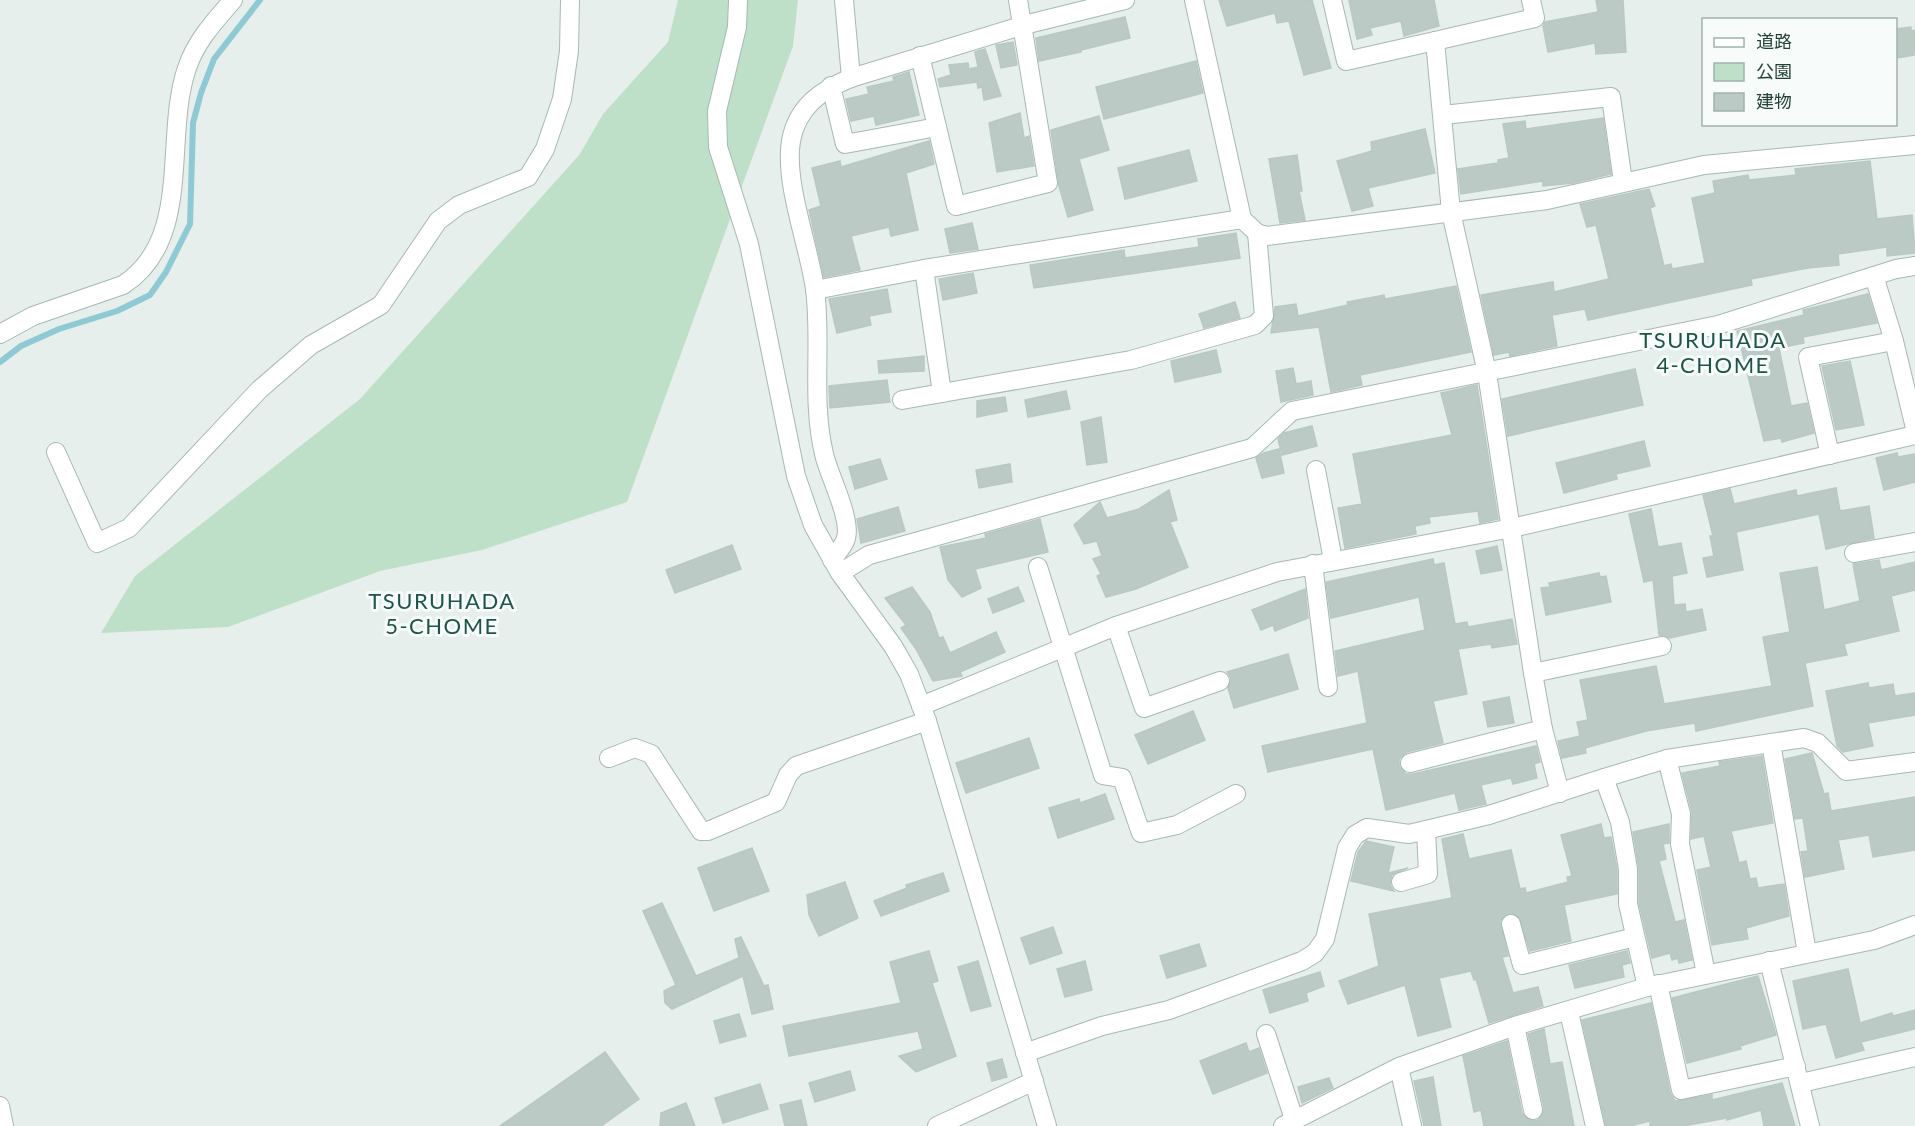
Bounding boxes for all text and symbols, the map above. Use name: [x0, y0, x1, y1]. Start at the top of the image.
legend: [1702, 18, 1897, 126]
text: 道路: [1756, 30, 1792, 52]
text: 公園: [1756, 60, 1792, 82]
text: 建物: [1756, 90, 1792, 112]
district label: TSURUHADA 4-CHOME: [1639, 326, 1787, 378]
district label: TSURUHADA 5-CHOME: [368, 587, 516, 639]

